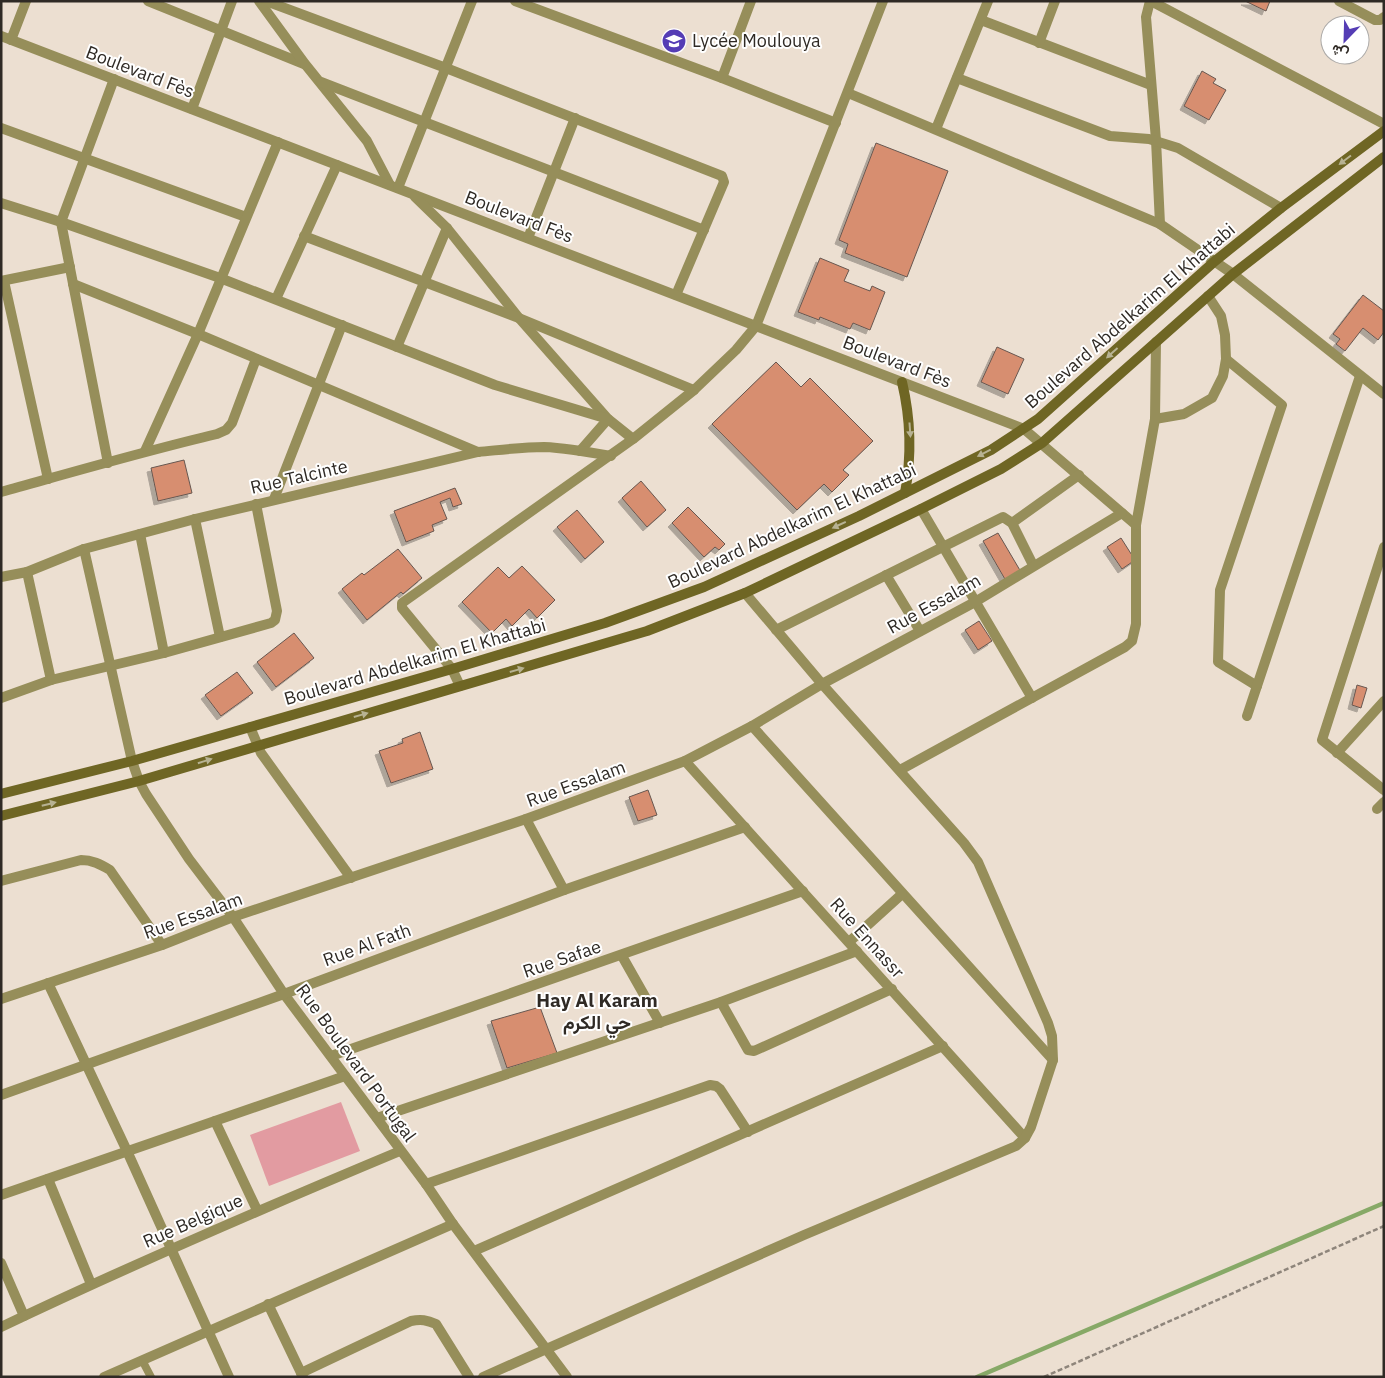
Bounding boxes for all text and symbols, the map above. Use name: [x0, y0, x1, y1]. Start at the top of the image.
north arrow: [1320, 15, 1370, 65]
school or university icon: Lycée Moulouya: [661, 28, 687, 54]
place label: Lycée Moulouya: [692, 29, 821, 52]
street label: Boulevard Fès: [83, 40, 198, 103]
text: ش: [1329, 40, 1351, 64]
one-way arrow: [1338, 155, 1352, 165]
street label: Boulevard Fès: [462, 185, 577, 248]
street label: Boulevard Abdelkarim El Khattabi: [1020, 218, 1240, 413]
street label: Boulevard Fès: [840, 330, 955, 393]
one-way arrow: [1107, 347, 1119, 359]
one-way arrow: [906, 422, 914, 438]
one-way arrow: [977, 449, 992, 457]
street label: Rue Talcinte: [248, 454, 350, 499]
street label: Boulevard Abdelkarim El Khattabi: [664, 458, 920, 593]
one-way arrow: [832, 522, 846, 530]
street label: Rue Essalam: [883, 568, 985, 639]
street label: Boulevard Abdelkarim El Khattabi: [281, 613, 548, 710]
one-way arrow: [510, 665, 525, 673]
one-way arrow: [354, 710, 369, 718]
street label: Rue Essalam: [523, 755, 628, 812]
one-way arrow: [198, 756, 213, 764]
one-way arrow: [41, 800, 56, 808]
street label: Rue Essalam: [140, 887, 245, 944]
street label: Rue Ennassr: [825, 893, 910, 983]
street label: Rue Al Fath: [320, 918, 414, 971]
street label: Rue Safae: [520, 934, 604, 983]
street label: Rue Boulevard Portugal: [291, 979, 422, 1146]
district label: Hay Al Karam حي الكرم: [536, 988, 658, 1039]
street label: Rue Belgique: [139, 1188, 246, 1253]

